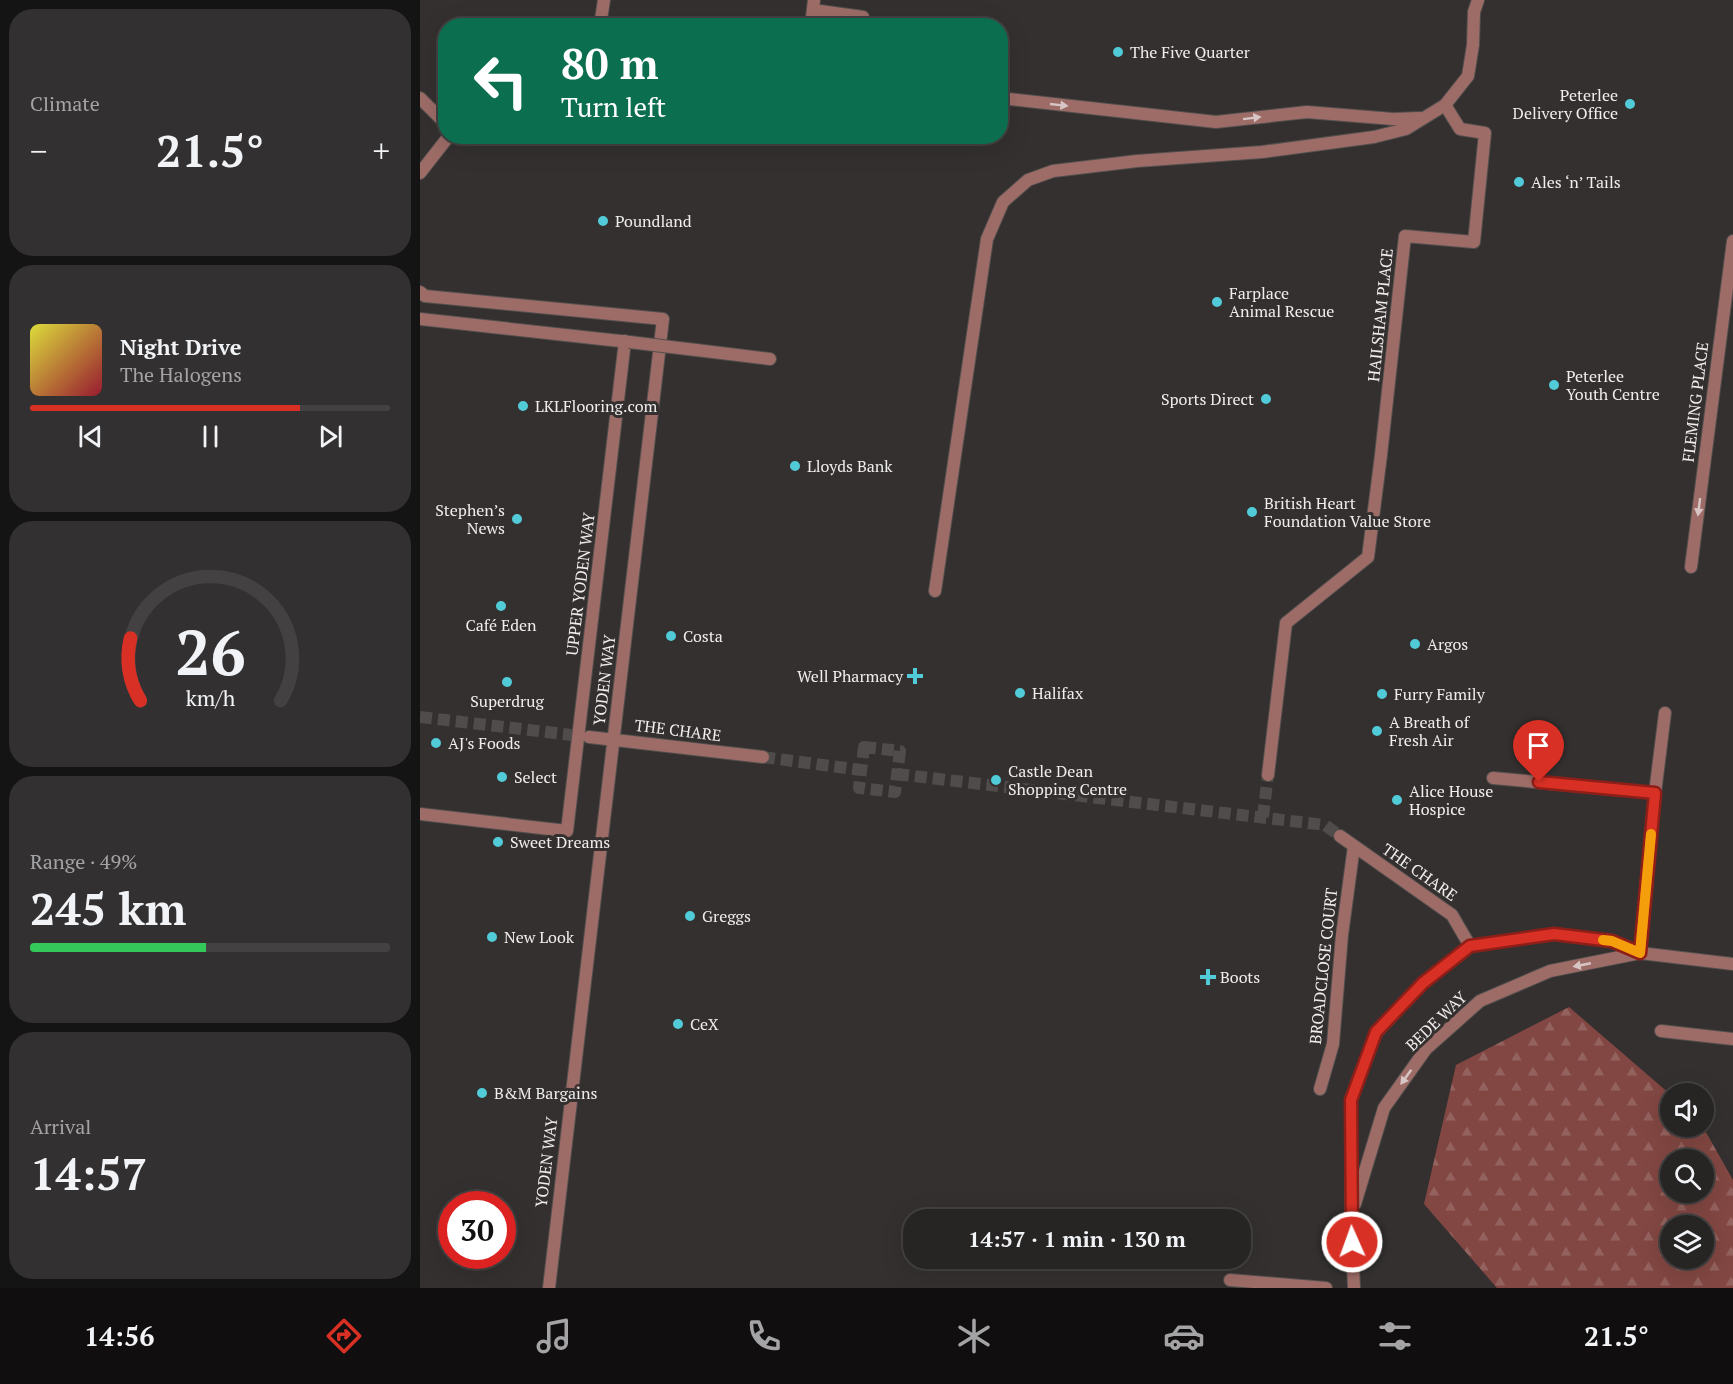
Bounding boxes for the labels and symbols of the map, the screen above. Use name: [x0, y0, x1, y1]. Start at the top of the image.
place label: The Five Quarter: [1130, 41, 1251, 63]
marker: The Five Quarter: [1111, 45, 1125, 59]
place label: Peterlee Delivery Office: [1513, 84, 1618, 124]
marker: Peterlee Delivery Office: [1623, 97, 1637, 111]
one-way arrow: [1049, 100, 1068, 109]
one-way arrow: [1243, 113, 1262, 123]
place label: Ales ‘n’ Tails: [1531, 171, 1621, 193]
marker: Ales ‘n’ Tails: [1512, 175, 1526, 189]
place label: Poundland: [615, 210, 692, 232]
marker: Poundland: [596, 214, 610, 228]
street label: HAILSHAM PLACE: [1362, 247, 1398, 383]
place label: Farplace Animal Rescue: [1229, 282, 1334, 322]
marker: Farplace Animal Rescue: [1210, 295, 1224, 309]
street label: FLEMING PLACE: [1677, 341, 1713, 463]
place label: Peterlee Youth Centre: [1566, 365, 1660, 405]
marker: Peterlee Youth Centre: [1547, 378, 1561, 392]
place label: Sports Direct: [1161, 388, 1254, 410]
marker: Sports Direct: [1259, 392, 1273, 406]
place label: LKLFlooring.com: [535, 395, 657, 417]
marker: LKLFlooring.com: [516, 399, 530, 413]
place label: Lloyds Bank: [807, 455, 893, 477]
marker: Lloyds Bank: [788, 459, 802, 473]
place label: British Heart Foundation Value Store: [1264, 492, 1431, 532]
one-way arrow: [1694, 498, 1703, 517]
place label: Stephen’s News: [435, 499, 505, 539]
marker: British Heart Foundation Value Store: [1245, 505, 1259, 519]
street label: UPPER YODEN WAY: [560, 510, 600, 657]
marker: Stephen’s News: [510, 512, 524, 526]
marker: Café Eden: [494, 599, 508, 613]
place label: Café Eden: [465, 614, 537, 636]
place label: Costa: [683, 625, 723, 647]
marker: Costa: [664, 629, 678, 643]
street label: YODEN WAY: [588, 633, 621, 727]
place label: Argos: [1427, 633, 1468, 655]
marker: Argos: [1408, 637, 1422, 651]
place label: Well Pharmacy: [797, 665, 904, 687]
marker: Well Pharmacy: [908, 669, 922, 683]
marker: Superdrug: [500, 675, 514, 689]
place label: Halifax: [1032, 682, 1084, 704]
place label: Furry Family: [1394, 683, 1486, 705]
marker: Halifax: [1013, 686, 1027, 700]
marker: Furry Family: [1375, 687, 1389, 701]
place label: Superdrug: [470, 690, 544, 712]
place label: A Breath of Fresh Air: [1389, 711, 1471, 751]
street label: THE CHARE: [633, 714, 723, 746]
pin: [1513, 720, 1564, 782]
marker: A Breath of Fresh Air: [1370, 724, 1384, 738]
place label: AJ's Foods: [448, 732, 521, 754]
marker: AJ's Foods: [429, 736, 443, 750]
place label: Castle Dean Shopping Centre: [1008, 760, 1127, 800]
place label: Select: [514, 766, 557, 788]
marker: Select: [495, 770, 509, 784]
marker: Castle Dean Shopping Centre: [989, 773, 1003, 787]
place label: Alice House Hospice: [1409, 780, 1493, 820]
marker: Alice House Hospice: [1390, 793, 1404, 807]
place label: Sweet Dreams: [510, 831, 610, 853]
marker: Sweet Dreams: [491, 835, 505, 849]
street label: THE CHARE: [1378, 838, 1462, 906]
street label: BROADCLOSE COURT: [1304, 887, 1342, 1045]
place label: Greggs: [702, 905, 751, 927]
marker: Greggs: [683, 909, 697, 923]
place label: New Look: [504, 926, 575, 948]
marker: New Look: [485, 930, 499, 944]
one-way arrow: [1573, 961, 1592, 970]
place label: Boots: [1220, 966, 1260, 988]
marker: Boots: [1201, 970, 1215, 984]
street label: BEDE WAY: [1401, 986, 1472, 1056]
place label: CeX: [690, 1013, 719, 1035]
marker: CeX: [671, 1017, 685, 1031]
one-way arrow: [1400, 1069, 1412, 1085]
place label: B&M Bargains: [494, 1082, 597, 1104]
marker: B&M Bargains: [475, 1086, 489, 1100]
street label: YODEN WAY: [530, 1115, 563, 1209]
speed limit sign: 30: [438, 1191, 516, 1269]
position arrow: [1320, 1210, 1384, 1274]

